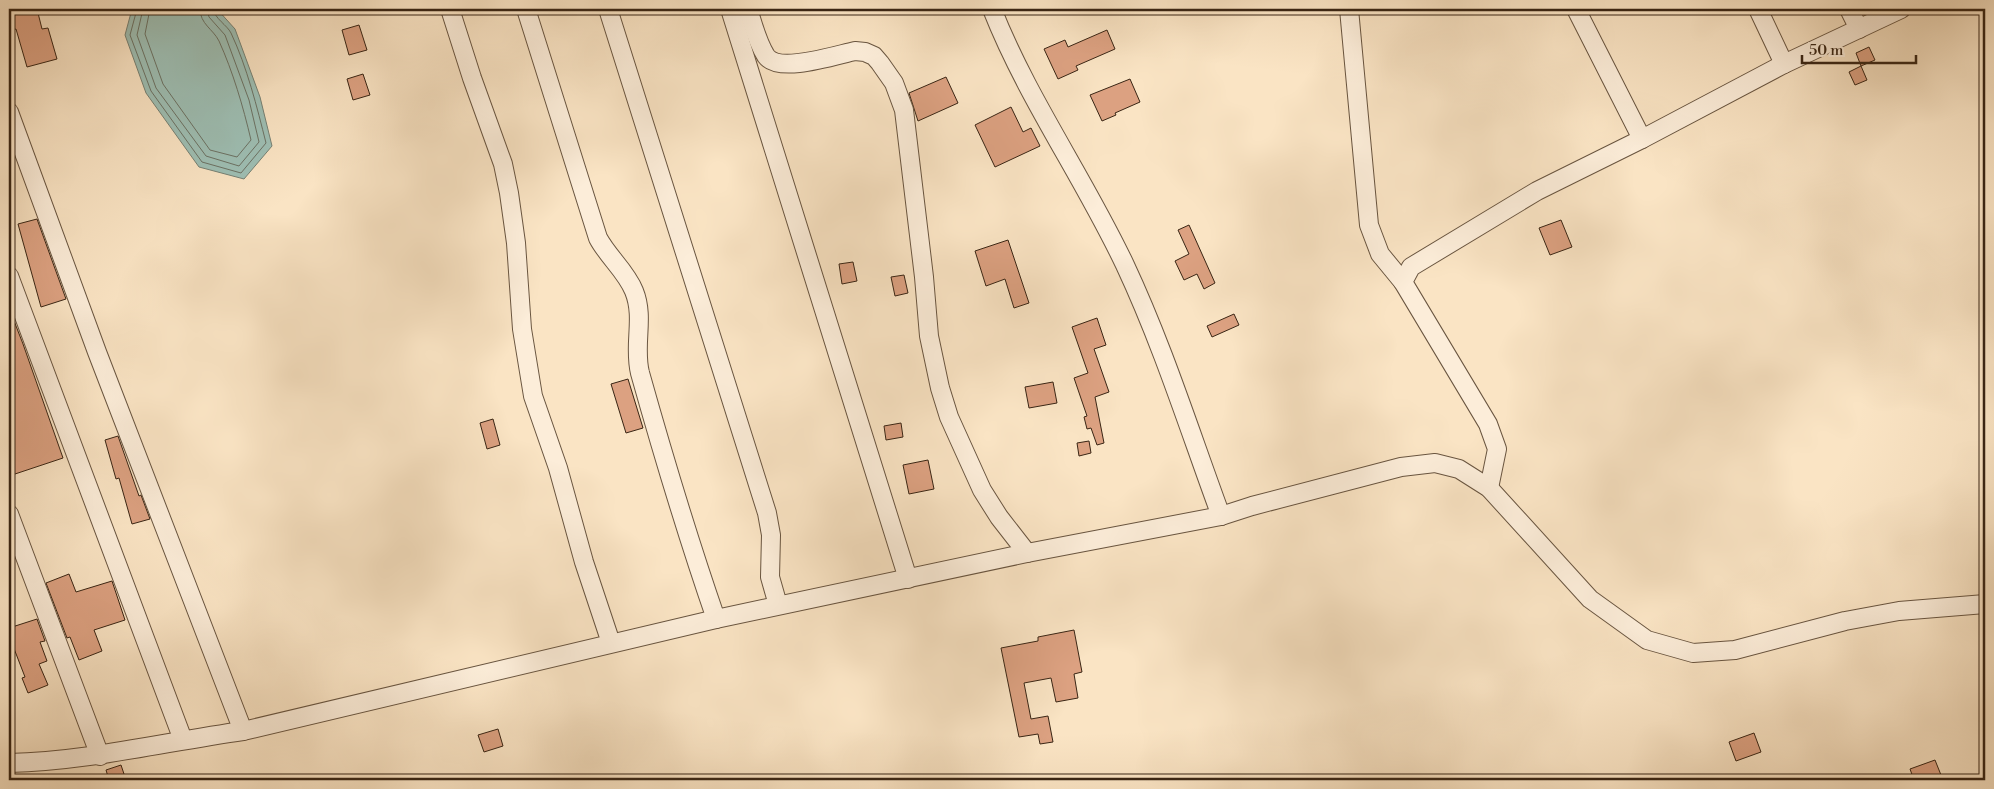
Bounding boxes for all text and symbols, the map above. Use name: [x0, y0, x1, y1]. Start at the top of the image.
scale bar: [1802, 32, 1915, 64]
text: 50 m: [1809, 41, 1843, 60]

